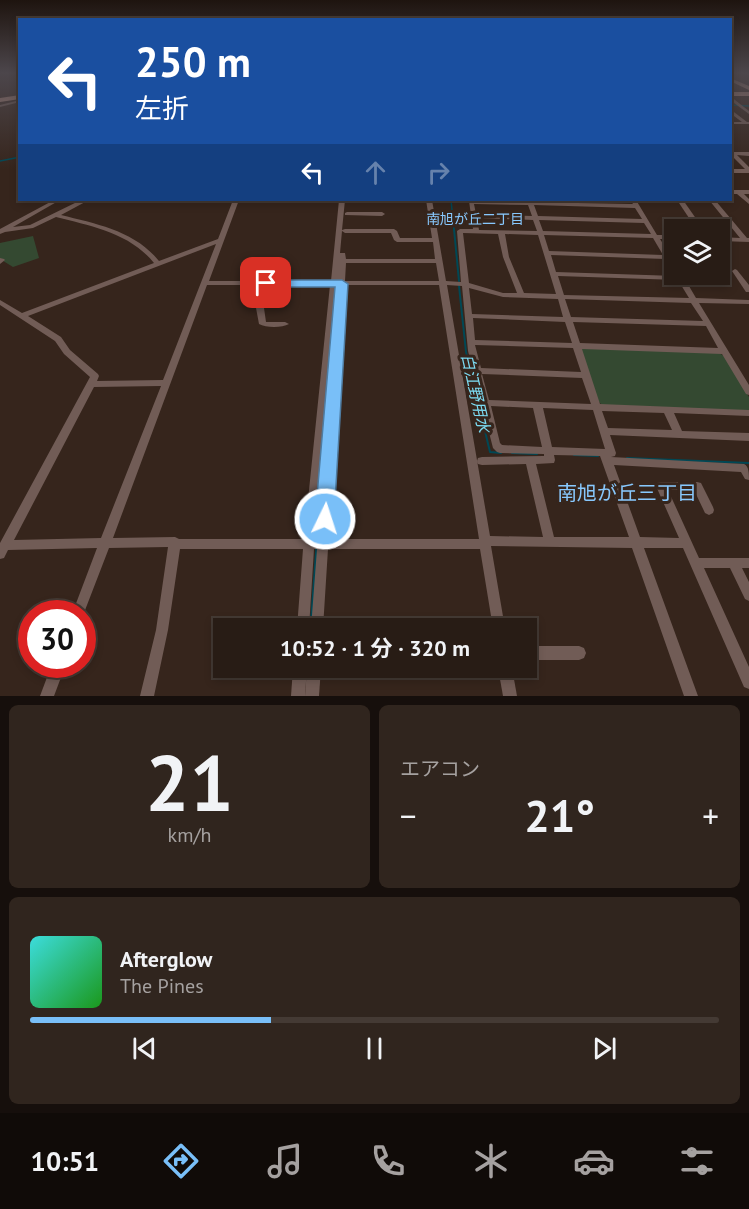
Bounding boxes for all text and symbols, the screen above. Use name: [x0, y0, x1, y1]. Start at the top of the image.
text: 250 m: [135, 34, 251, 89]
icon: left: [36, 42, 114, 120]
text: 左折: [135, 91, 189, 125]
icon: left: [296, 156, 329, 189]
icon: ahead: [359, 156, 392, 189]
icon: right: [422, 156, 455, 189]
district label: 南旭が丘二丁目: [426, 210, 524, 228]
map controls: [664, 219, 730, 285]
button: layers: [664, 219, 730, 285]
pin: [240, 257, 291, 308]
icon: arrive: [249, 266, 282, 299]
water label: 白江野用水: [457, 352, 495, 436]
district label: 南旭が丘三丁目: [557, 480, 697, 506]
position arrow: [293, 487, 357, 551]
speed limit sign: 30: [18, 600, 96, 678]
text: 10:52 · 1 分 · 320 m: [280, 634, 470, 662]
text: 21: [145, 732, 234, 833]
text: エアコン: [400, 756, 480, 782]
text: 21°: [524, 786, 595, 844]
text: −: [400, 794, 417, 837]
text: +: [702, 794, 719, 837]
text: km/h: [168, 822, 211, 848]
text: Afterglow: [120, 945, 212, 973]
text: The Pines: [120, 973, 204, 999]
icon: previous: [128, 1032, 161, 1065]
icon: pause: [358, 1032, 391, 1065]
icon: next: [588, 1032, 621, 1065]
icon: directions: [160, 1140, 202, 1182]
icon: music: [264, 1140, 306, 1182]
icon: phone: [367, 1140, 409, 1182]
icon: climate: [470, 1140, 512, 1182]
icon: car: [573, 1140, 615, 1182]
icon: filters: [676, 1140, 718, 1182]
text: 10:51: [31, 1144, 99, 1178]

